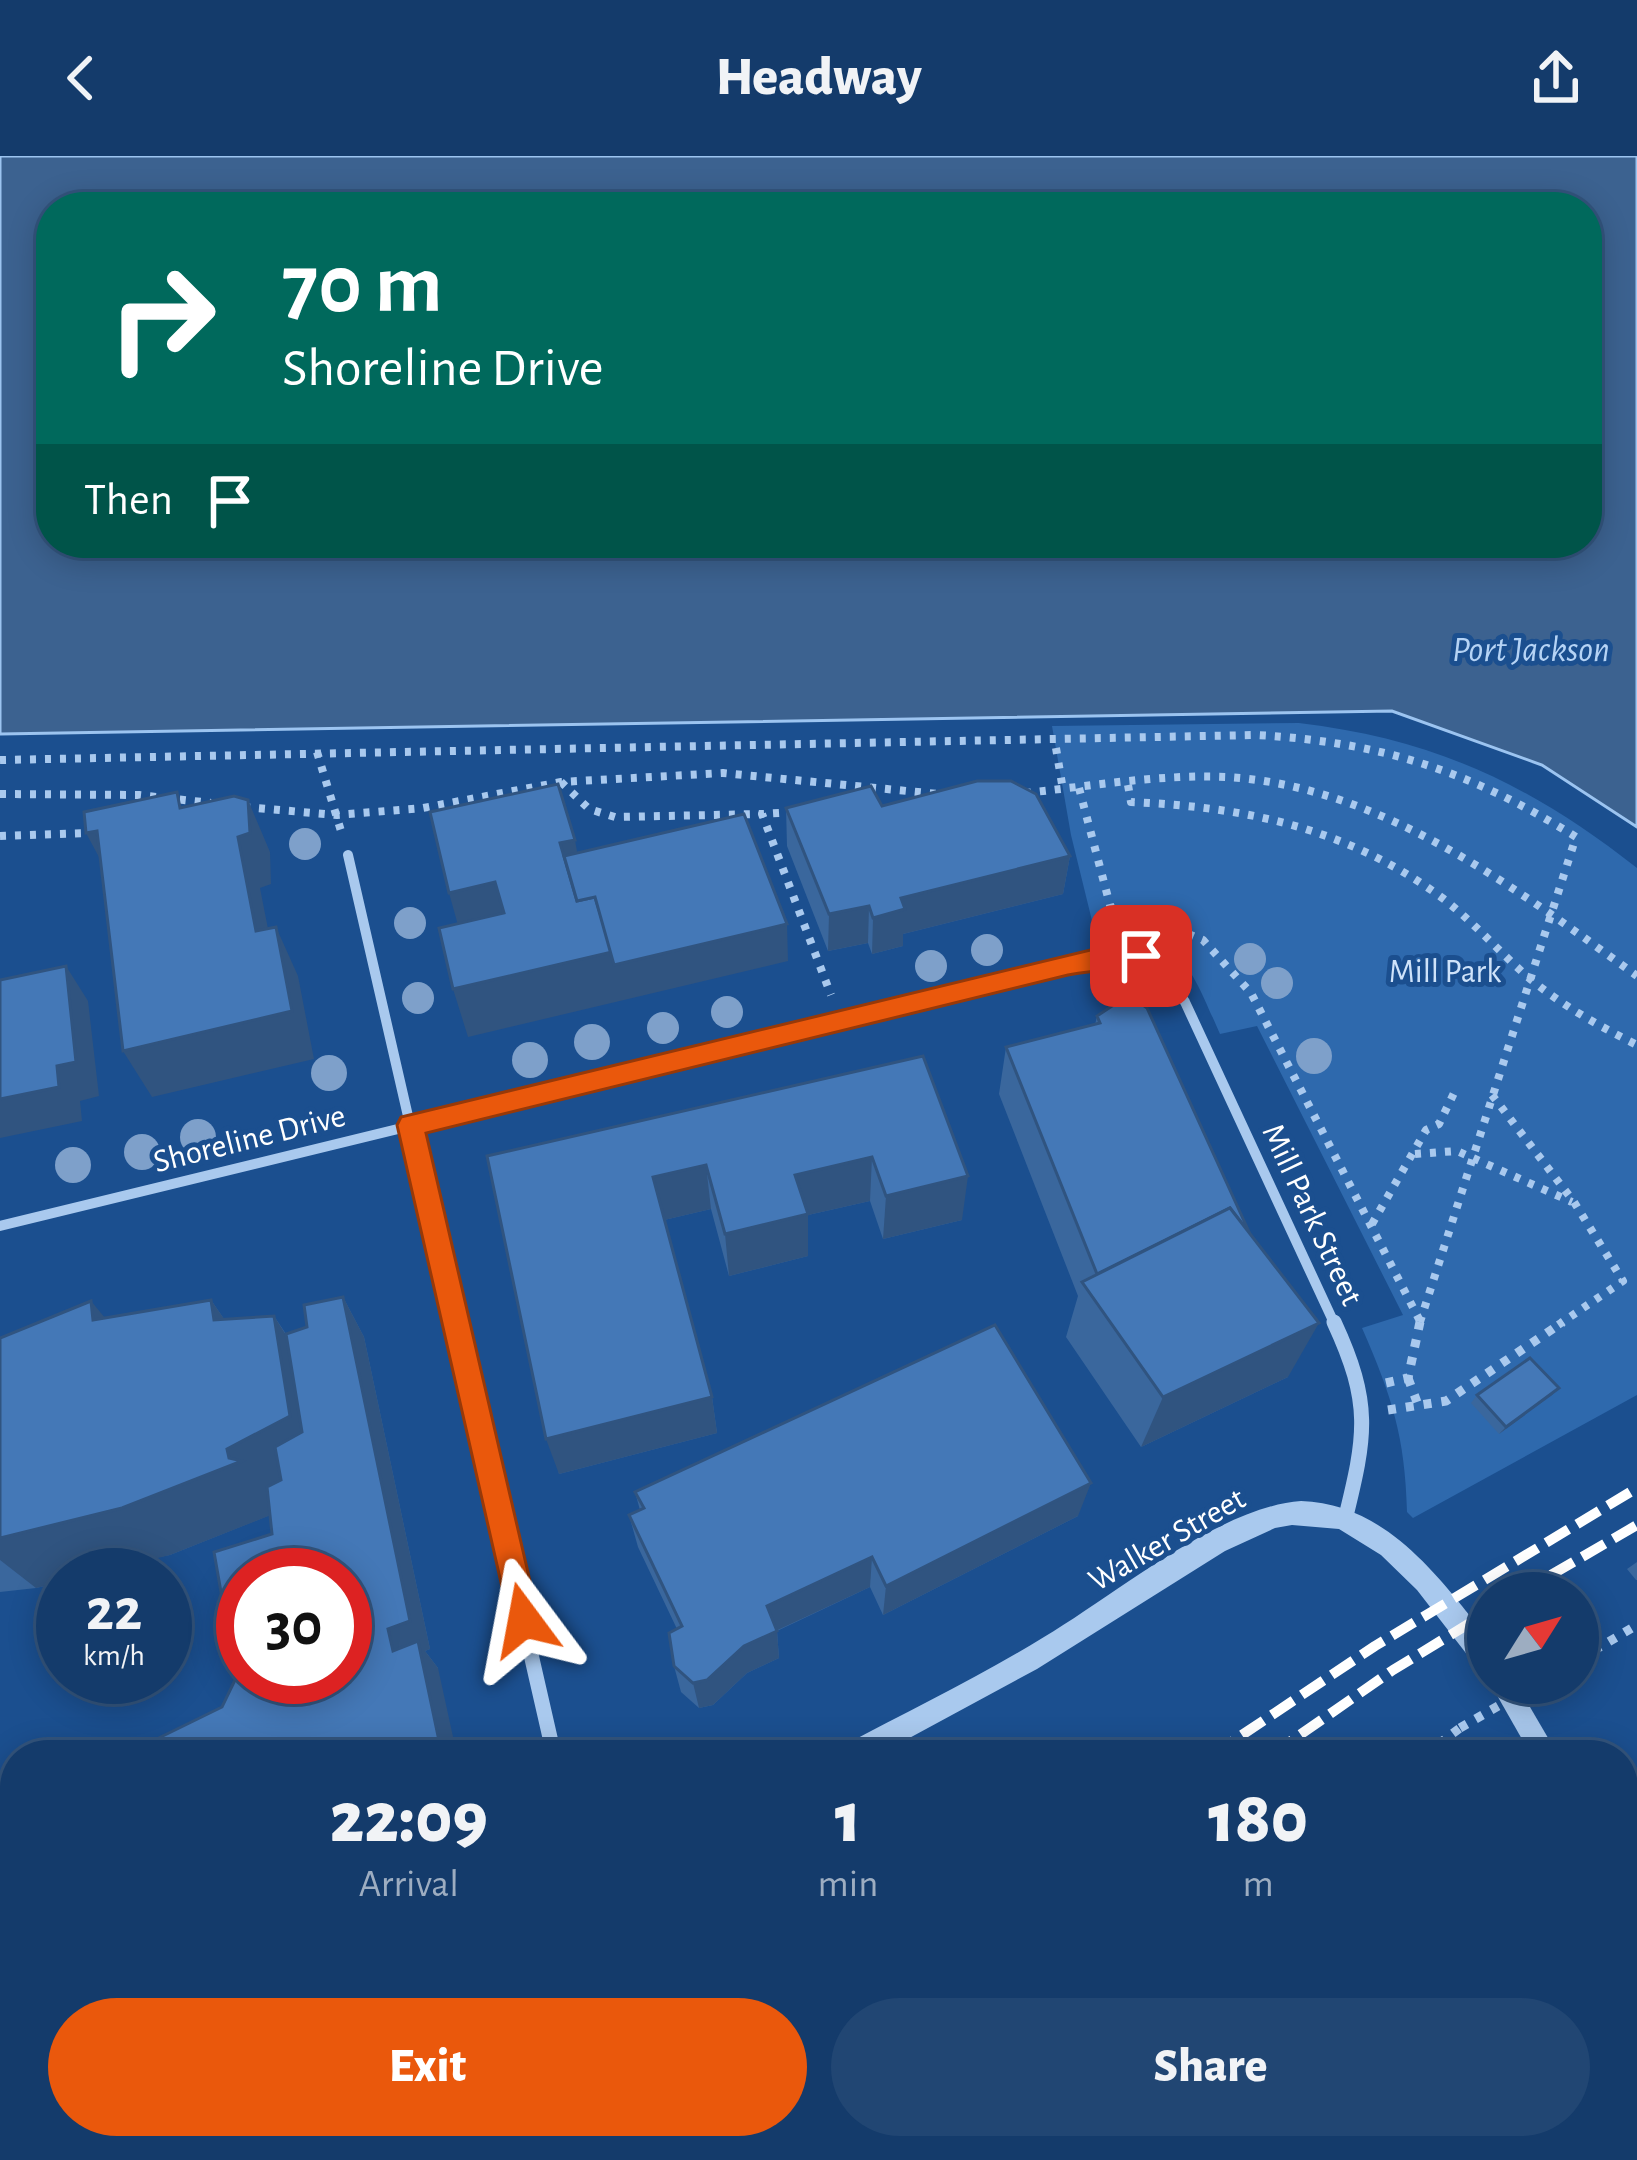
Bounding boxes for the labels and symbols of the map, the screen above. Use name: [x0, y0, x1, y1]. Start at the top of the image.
water label: Port Jackson: [1452, 632, 1610, 668]
pin: [1090, 905, 1192, 1007]
park label: Mill Park: [1389, 956, 1501, 989]
street label: Shoreline Drive: [150, 1100, 349, 1179]
street label: Mill Park Street: [1255, 1119, 1368, 1311]
street label: Walker Street: [1083, 1482, 1252, 1598]
speed limit sign: 30: [216, 1548, 372, 1704]
position arrow: [461, 1557, 587, 1683]
north arrow: [1467, 1572, 1599, 1704]

